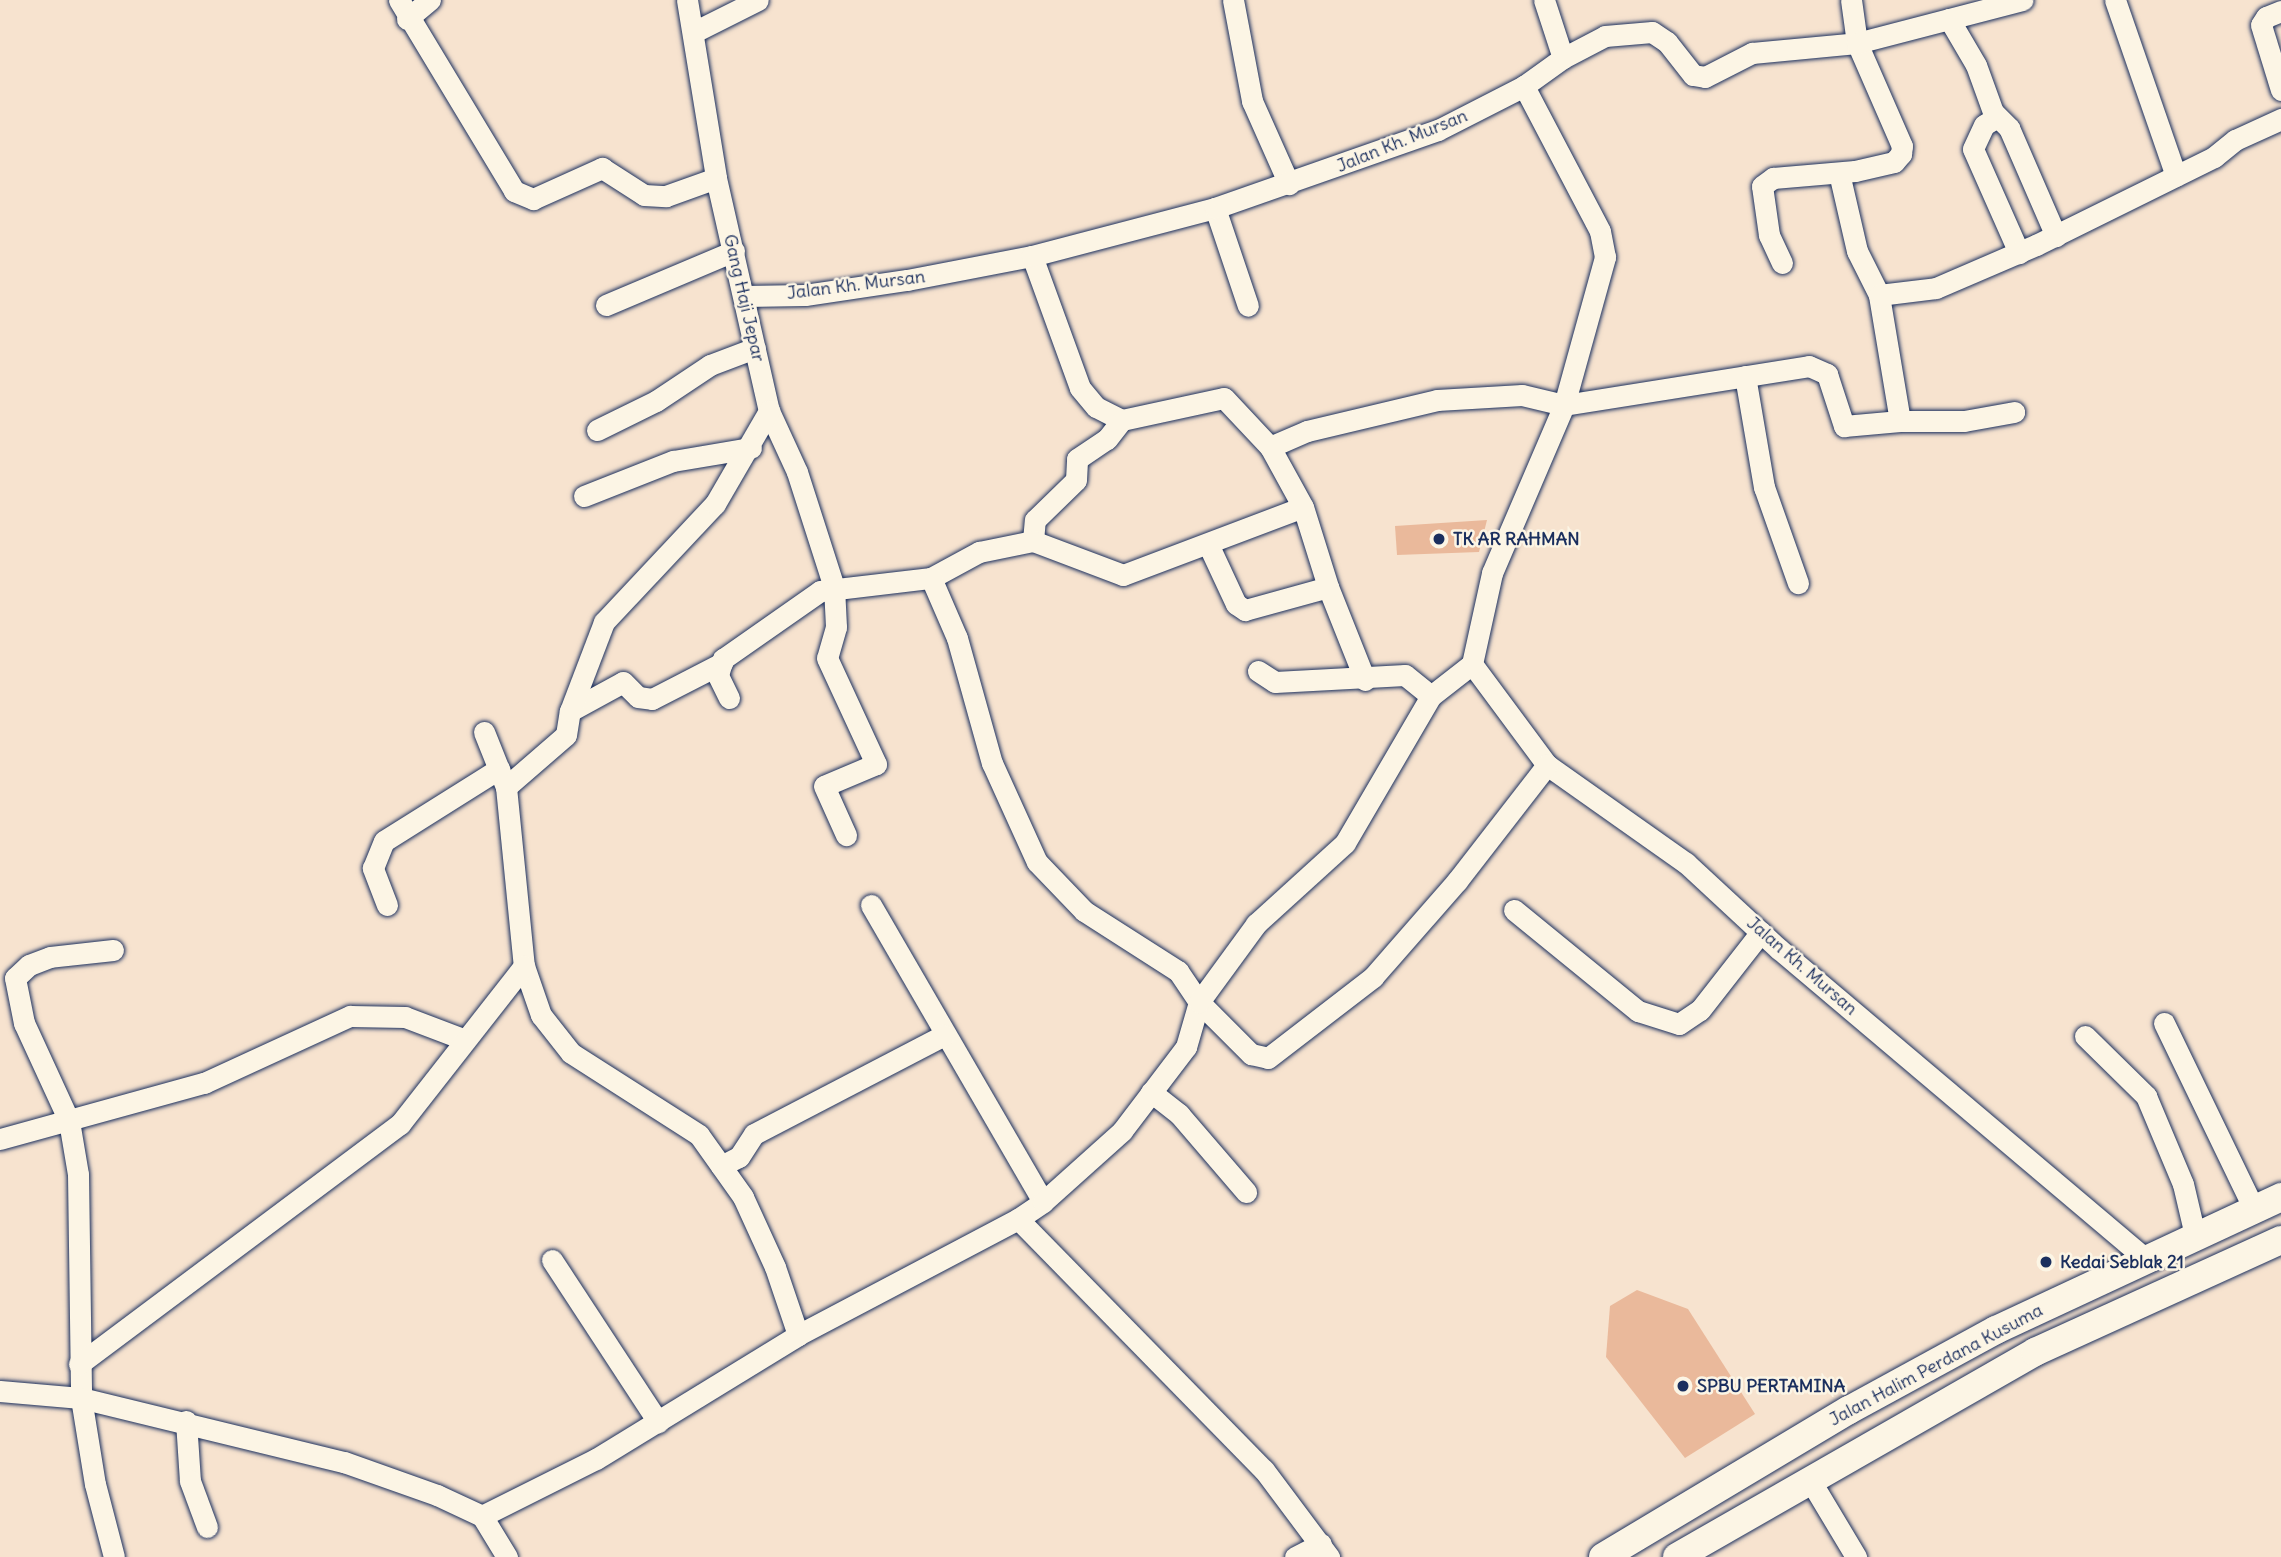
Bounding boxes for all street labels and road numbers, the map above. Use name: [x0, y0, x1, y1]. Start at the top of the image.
street label: Jalan Kh. Mursan: [1333, 105, 1471, 177]
street label: Gang Haji Jepar: [719, 232, 769, 364]
street label: Jalan Kh. Mursan: [786, 266, 926, 304]
street label: Jalan Kh. Mursan: [1742, 912, 1862, 1020]
street label: Jalan Halim Perdana Kusuma: [1826, 1299, 2046, 1431]

